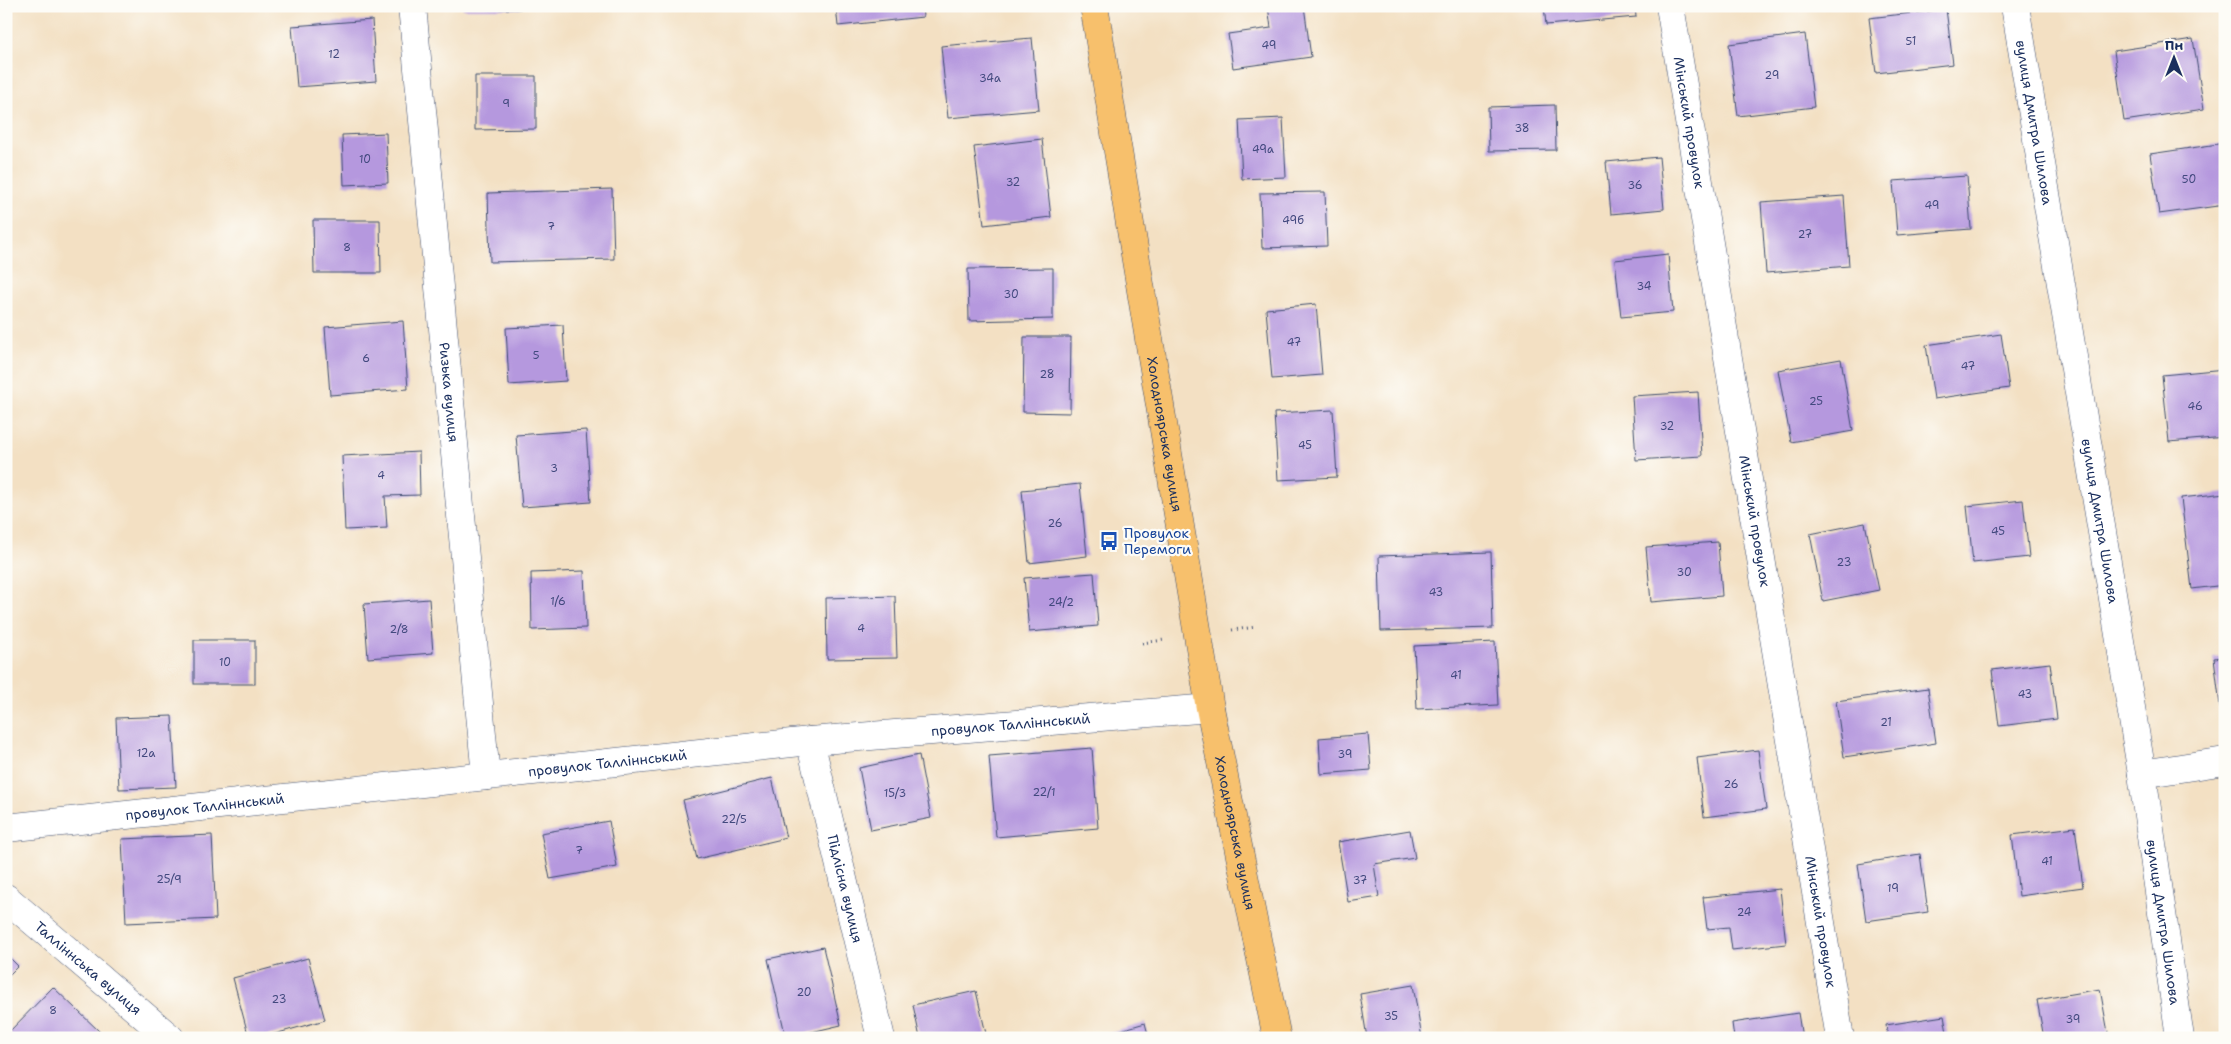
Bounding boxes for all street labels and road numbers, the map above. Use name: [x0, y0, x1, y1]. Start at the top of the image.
street label: вулиця Дмитра Шилова: [2012, 39, 2057, 206]
street label: Мінський провулок: [1669, 55, 1709, 190]
street label: Ризька вулиця: [435, 341, 463, 443]
street label: Холодноярська вулиця: [1143, 355, 1186, 513]
street label: вулиця Дмитра Шилова: [2078, 437, 2123, 605]
street label: Мінський провулок: [1735, 454, 1775, 589]
street label: провулок Талліннський: [930, 709, 1091, 740]
street label: провулок Талліннський: [527, 745, 688, 780]
street label: Холодноярська вулиця: [1211, 754, 1260, 912]
street label: провулок Талліннський: [125, 789, 285, 824]
street label: Підлісна вулиця: [824, 833, 867, 945]
street label: вулиця Дмитра Шилова: [2143, 838, 2184, 1006]
street label: Мінський провулок: [1801, 854, 1841, 990]
street label: Талліннська вулиця: [31, 917, 145, 1019]

